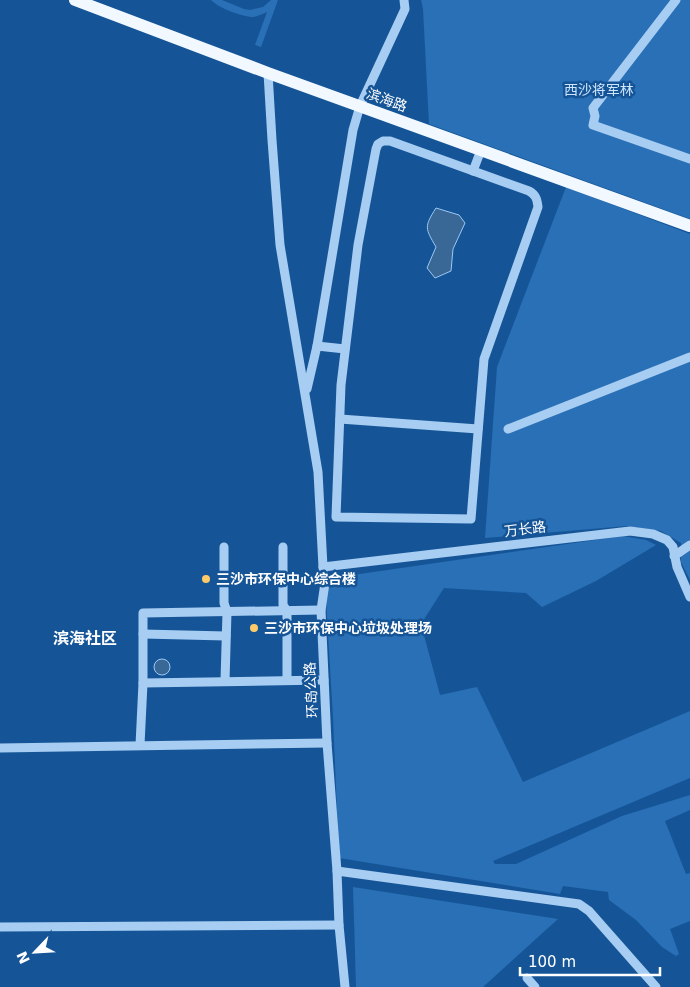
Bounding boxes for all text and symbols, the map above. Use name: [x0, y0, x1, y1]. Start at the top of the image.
park label: 西沙将军林: [564, 82, 634, 98]
street label: 滨海路: [365, 85, 409, 115]
street label: 万长路: [503, 519, 547, 539]
place label: 三沙市环保中心综合楼: [216, 571, 356, 587]
marker: 三沙市环保中心综合楼: [200, 573, 212, 585]
place label: 三沙市环保中心垃圾处理场: [264, 620, 432, 636]
marker: 三沙市环保中心垃圾处理场: [248, 622, 260, 634]
district label: 滨海社区: [53, 629, 117, 648]
street label: 环岛公路: [302, 662, 320, 718]
north arrow: [10, 927, 60, 977]
scale bar: [520, 944, 660, 976]
text: N: [13, 949, 33, 966]
text: 100 m: [528, 953, 576, 971]

